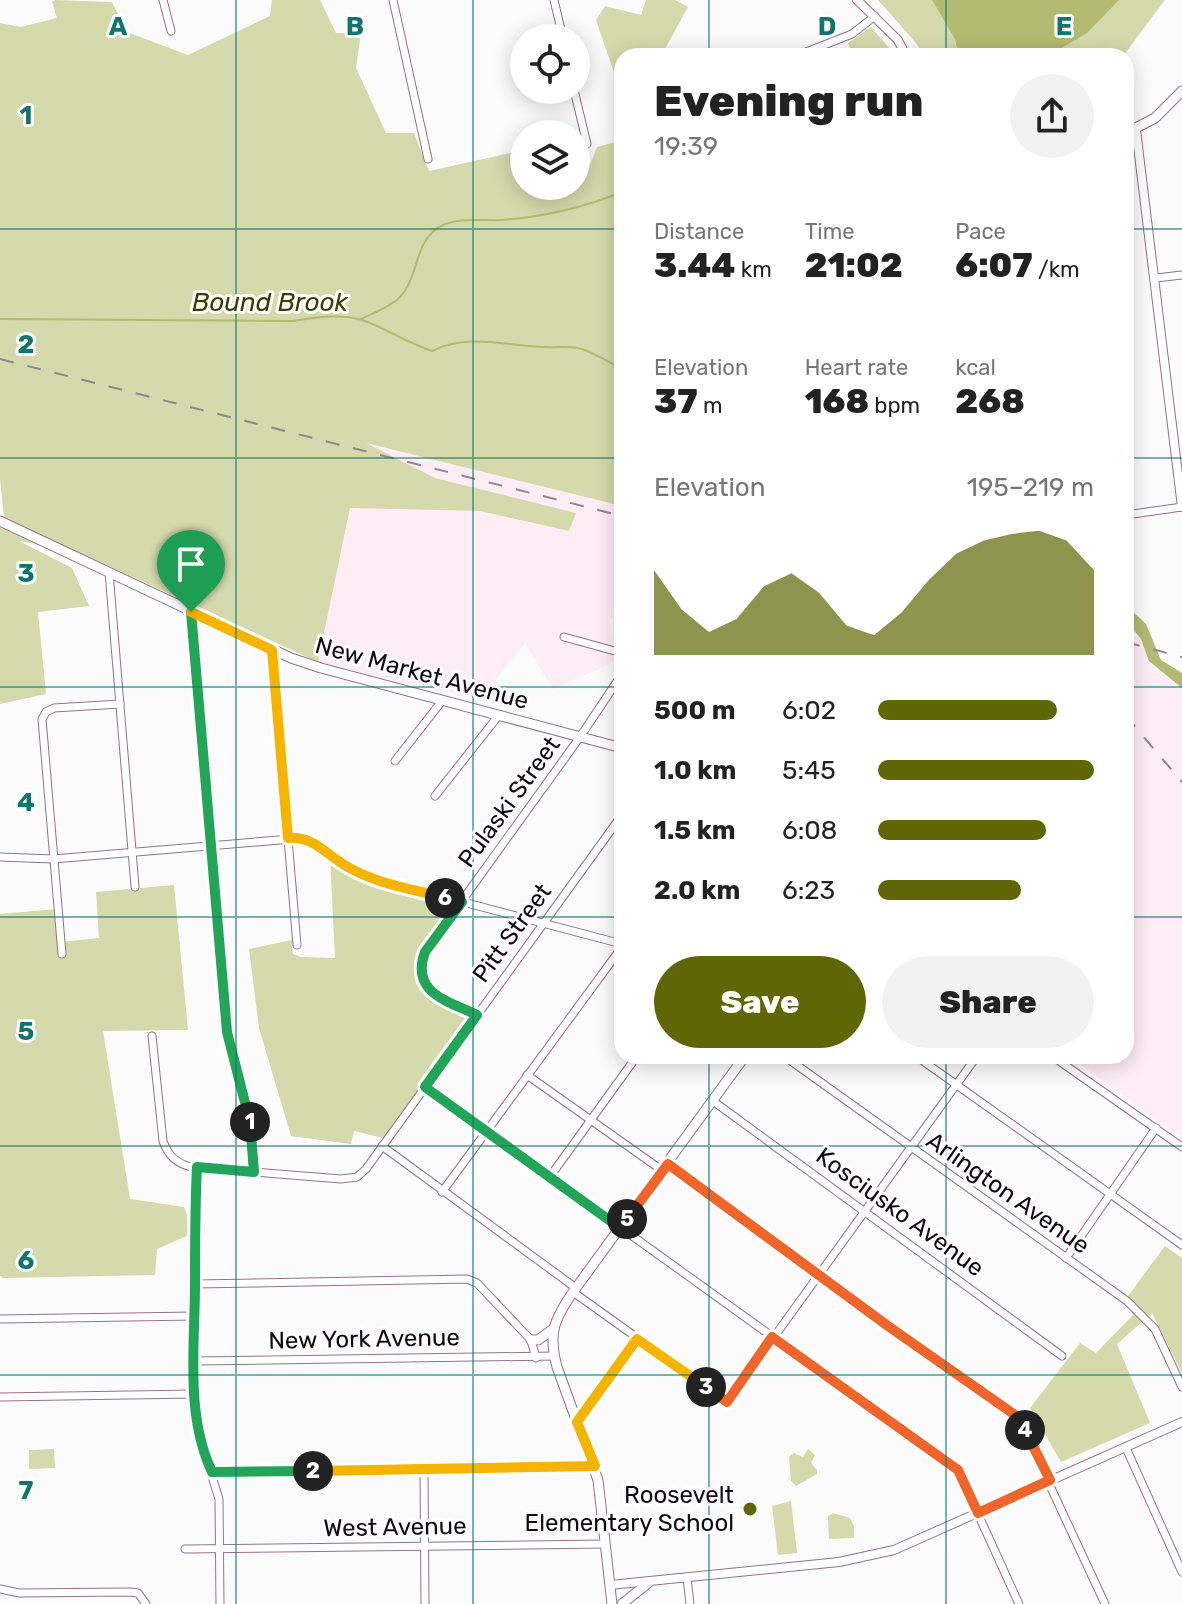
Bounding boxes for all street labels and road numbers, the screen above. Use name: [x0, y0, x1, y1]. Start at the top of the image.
street label: New Market Avenue: [312, 631, 532, 715]
street label: Pulaski Street: [452, 731, 566, 873]
street label: Pitt Street: [467, 878, 557, 988]
street label: Arlington Avenue: [921, 1126, 1095, 1260]
street label: Kosciusko Avenue: [811, 1142, 989, 1282]
street label: New York Avenue: [268, 1323, 460, 1355]
street label: West Avenue: [323, 1512, 467, 1542]

